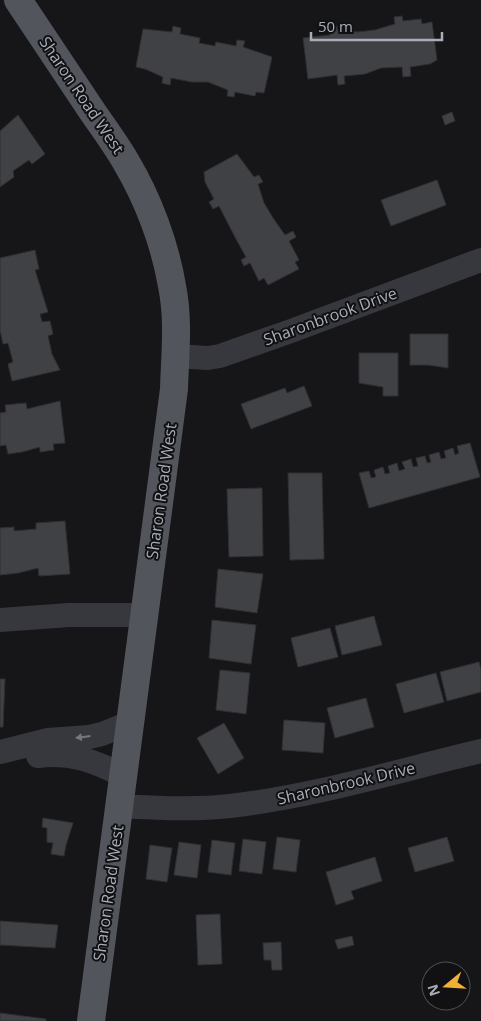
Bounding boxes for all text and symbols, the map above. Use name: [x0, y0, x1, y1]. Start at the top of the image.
scale bar: [311, 10, 442, 42]
text: 50 m: [318, 16, 353, 36]
street label: Sharon Road West: [35, 32, 130, 158]
street label: Sharonbrook Drive: [260, 282, 400, 350]
street label: Sharon Road West: [141, 421, 181, 560]
one-way arrow: [75, 733, 91, 741]
street label: Sharonbrook Drive: [275, 756, 417, 810]
street label: Sharon Road West: [88, 823, 128, 962]
north arrow: [421, 961, 471, 1011]
text: N: [422, 982, 444, 999]

